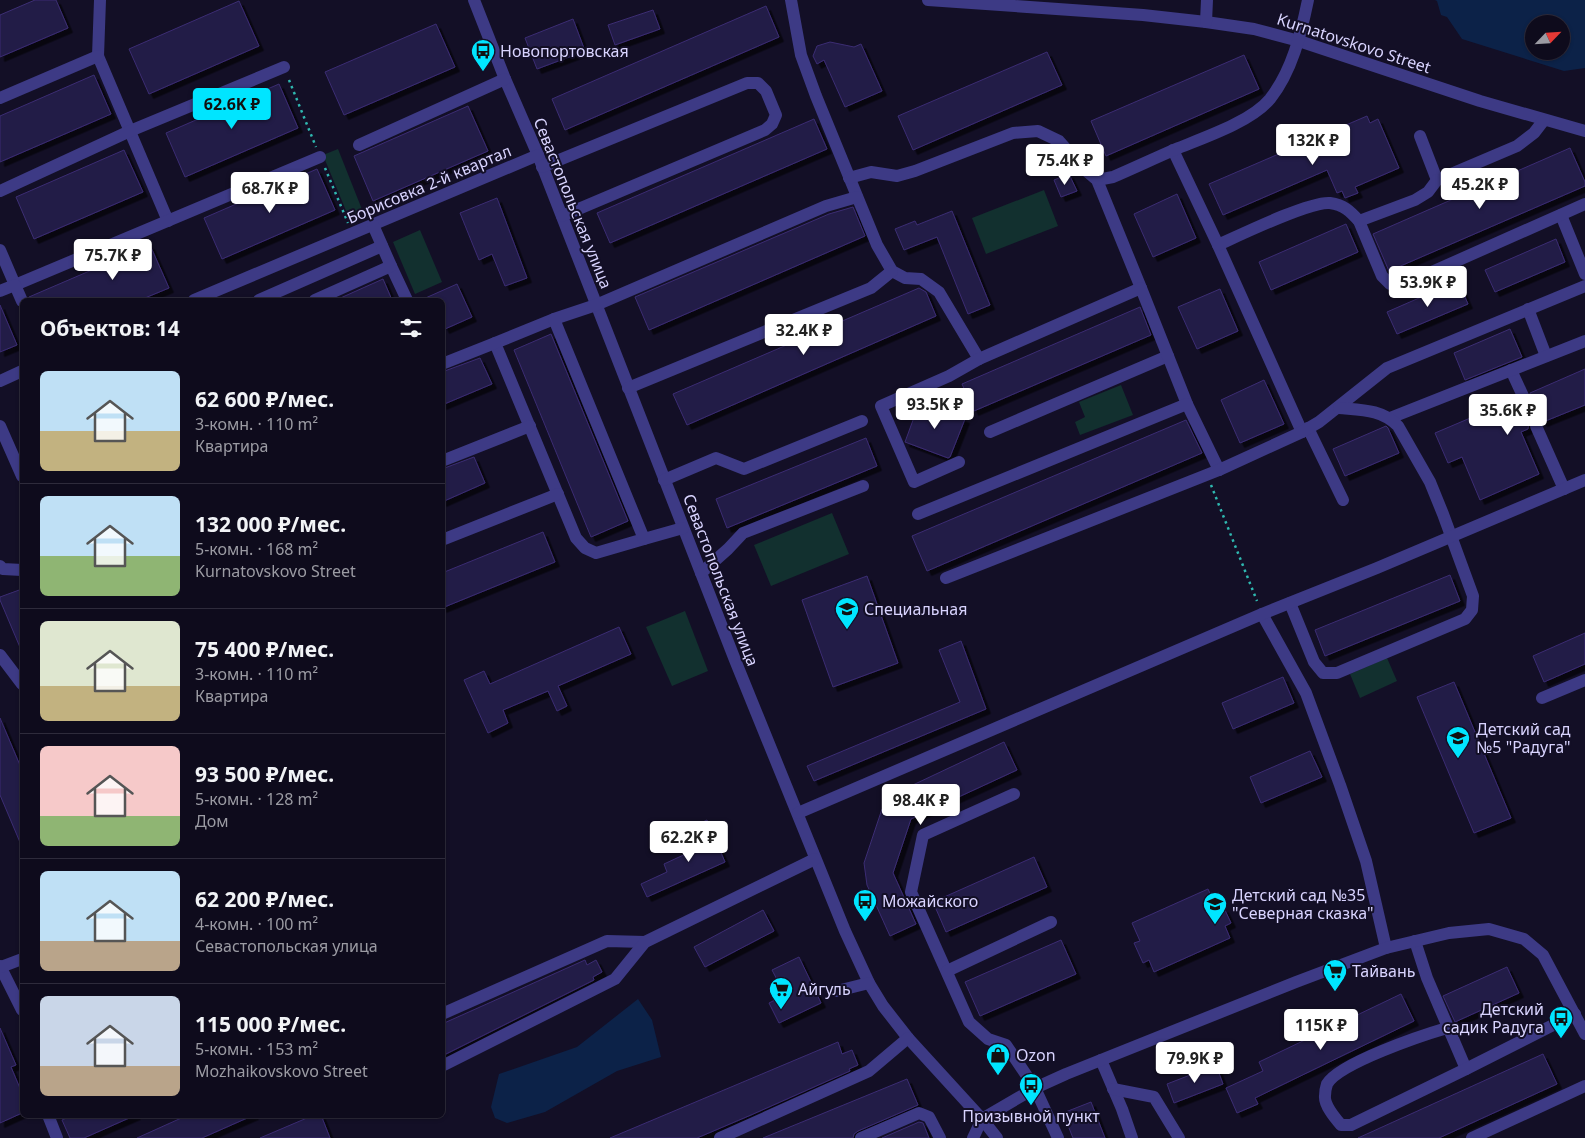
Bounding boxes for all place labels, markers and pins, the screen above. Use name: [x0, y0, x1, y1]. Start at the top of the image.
bus stop icon: Новопортовская: [470, 38, 496, 72]
place label: Новопортовская: [500, 40, 629, 62]
pin: 62.6K ₽: [186, 88, 278, 130]
pin: 132K ₽: [1272, 124, 1354, 166]
pin: 75.4K ₽: [1019, 144, 1111, 186]
pin: 45.2K ₽: [1434, 168, 1526, 210]
pin: 68.7K ₽: [224, 172, 316, 214]
pin: 75.7K ₽: [67, 238, 159, 281]
pin: 53.9K ₽: [1382, 266, 1474, 308]
pin: 32.4K ₽: [758, 314, 850, 356]
pin: 93.5K ₽: [889, 388, 981, 430]
pin: 35.6K ₽: [1462, 394, 1554, 436]
school or university icon: Специальная: [834, 596, 860, 630]
place label: Специальная: [864, 598, 967, 620]
place label: Детский сад №5 "Радуга": [1476, 718, 1571, 758]
school or university icon: Детский сад №5 "Радуга": [1445, 725, 1471, 759]
pin: 98.4K ₽: [875, 784, 967, 826]
pin: 62.2K ₽: [643, 820, 735, 863]
place label: Детский сад №35 "Северная сказка": [1232, 884, 1373, 924]
bus stop icon: Можайского: [852, 888, 878, 922]
place label: Можайского: [882, 890, 978, 912]
school or university icon: Детский сад №35 "Северная сказка": [1202, 891, 1228, 925]
supermarket icon: Тайвань: [1322, 958, 1348, 992]
place label: Тайвань: [1352, 960, 1416, 982]
supermarket icon: Айгуль: [768, 976, 794, 1010]
place label: Айгуль: [798, 978, 851, 1000]
place label: Детский садик Радуга: [1443, 998, 1544, 1038]
bus stop icon: Детский садик Радуга: [1548, 1005, 1574, 1039]
pin: 115K ₽: [1280, 1008, 1362, 1051]
shop icon: Ozon: [985, 1042, 1011, 1076]
pin: 79.9K ₽: [1149, 1042, 1241, 1084]
place label: Ozon: [1016, 1044, 1056, 1066]
bus stop icon: Призывной пункт: [1018, 1072, 1044, 1106]
place label: Призывной пункт: [962, 1105, 1100, 1127]

